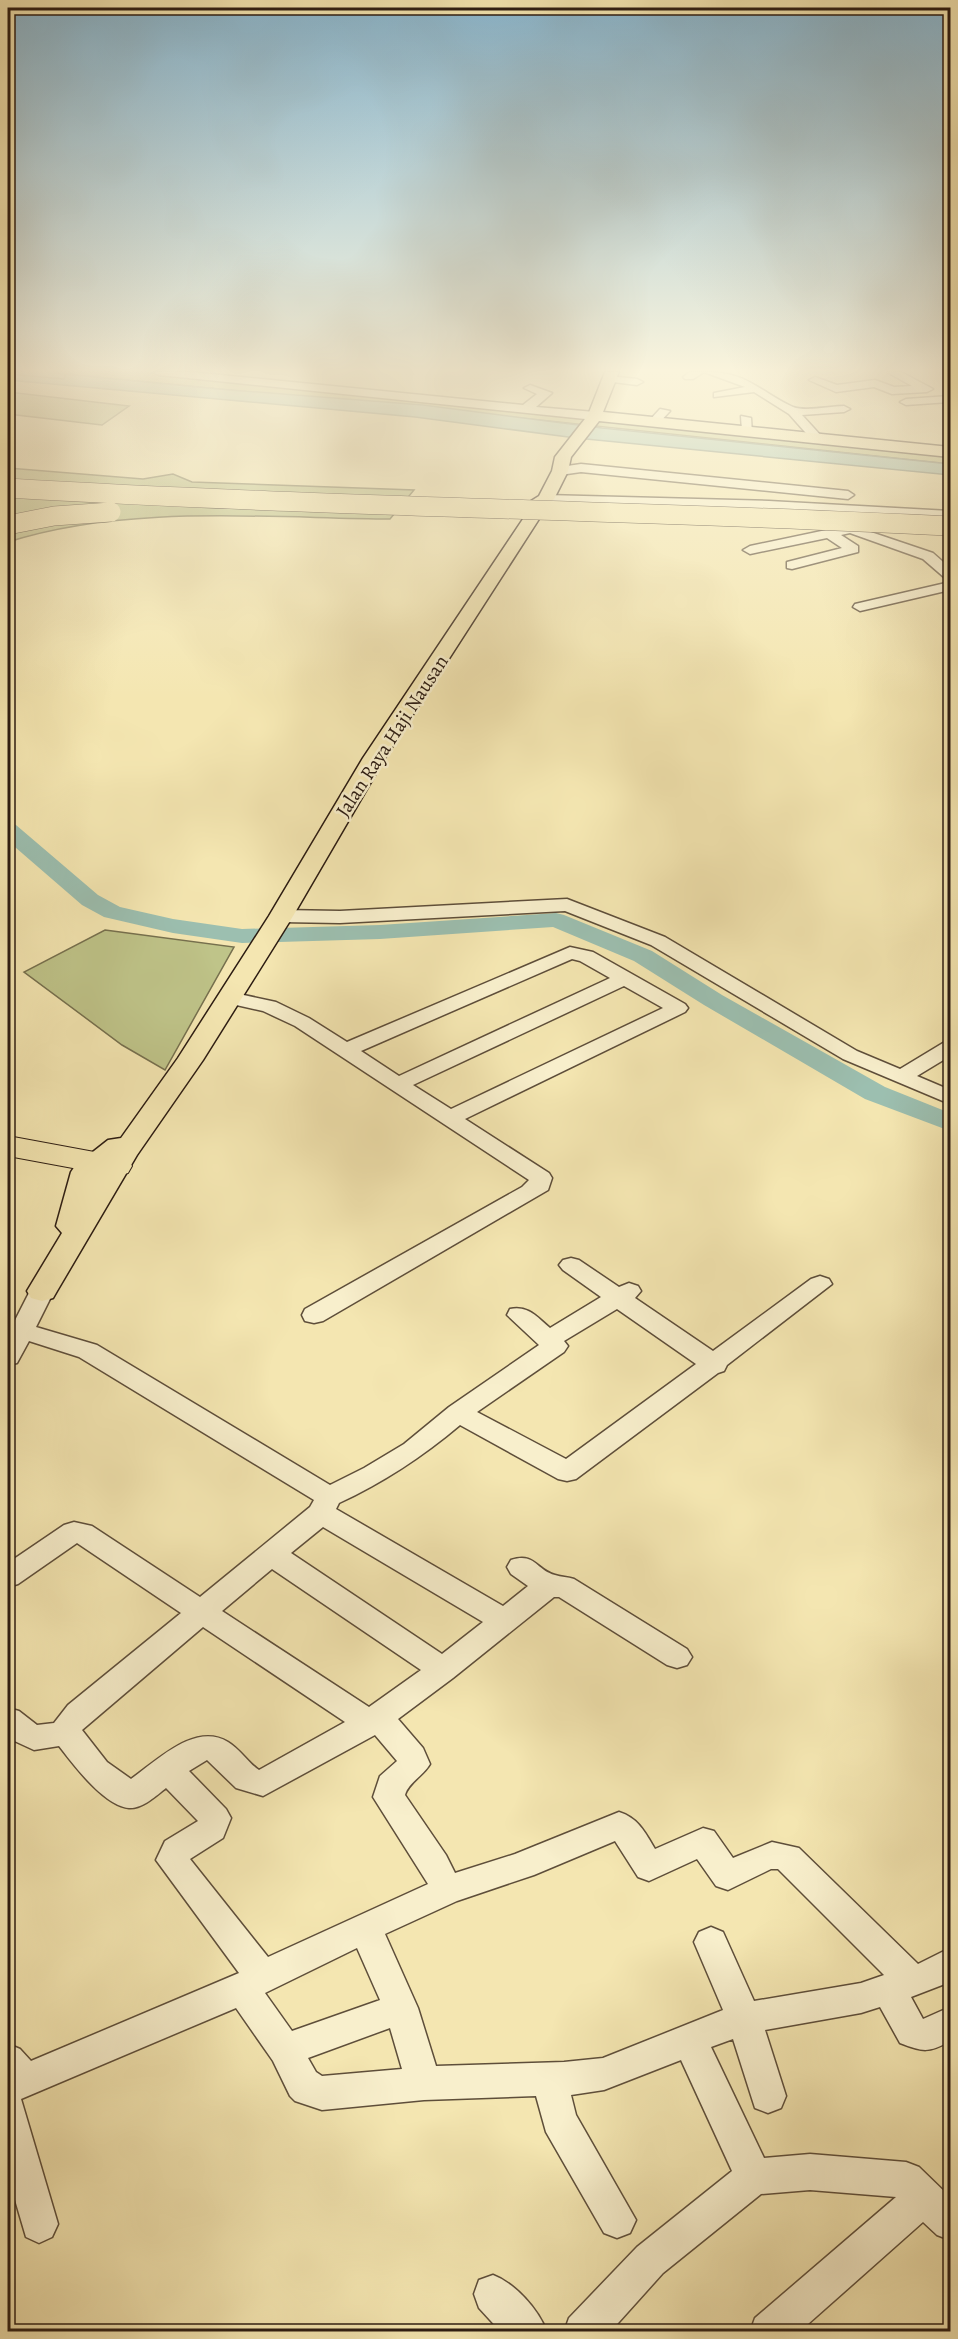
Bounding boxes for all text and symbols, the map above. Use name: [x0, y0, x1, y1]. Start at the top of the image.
street label: Jalan Raya Haji Nausan: [329, 650, 455, 822]

